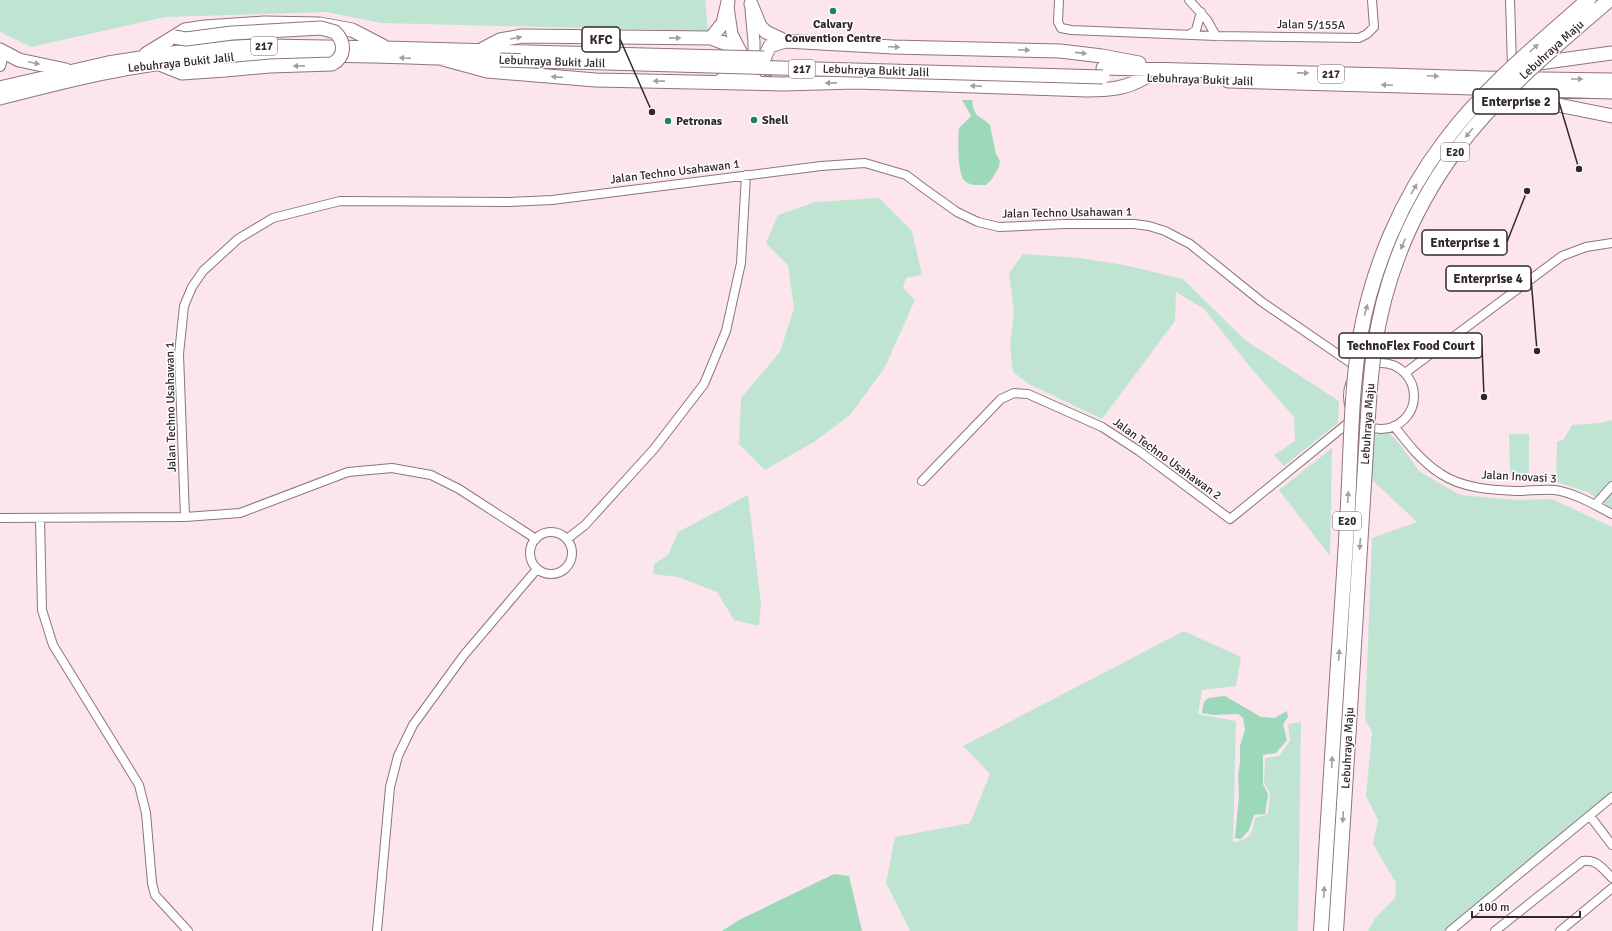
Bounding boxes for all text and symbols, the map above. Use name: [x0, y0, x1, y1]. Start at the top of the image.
marker: Calvary Convention Centre: [828, 6, 838, 16]
place label: Calvary Convention Centre: [785, 17, 881, 46]
street label: Jalan 5/155A: [1277, 17, 1346, 33]
street label: Lebuhraya Maju: [1517, 17, 1587, 83]
callout: KFC: [582, 27, 620, 52]
text: KFC: [590, 32, 612, 48]
one-way arrow: [510, 34, 522, 40]
one-way arrow: [669, 35, 682, 41]
road number: 217: [251, 37, 277, 55]
one-way arrow: [888, 43, 900, 50]
one-way arrow: [1529, 44, 1539, 53]
one-way arrow: [1018, 47, 1031, 53]
street label: Lebuhraya Bukit Jalil: [127, 50, 235, 76]
one-way arrow: [1075, 50, 1087, 57]
street label: Lebuhraya Bukit Jalil: [498, 53, 606, 71]
one-way arrow: [399, 54, 411, 61]
road number: 217: [789, 60, 815, 78]
one-way arrow: [28, 61, 40, 67]
street label: Lebuhraya Bukit Jalil: [822, 62, 930, 80]
one-way arrow: [292, 63, 305, 69]
road number: 217: [1318, 65, 1344, 83]
one-way arrow: [1297, 70, 1310, 76]
street label: Lebuhraya Bukit Jalil: [1146, 71, 1254, 89]
one-way arrow: [1427, 73, 1439, 80]
one-way arrow: [551, 74, 563, 80]
one-way arrow: [1571, 76, 1584, 82]
one-way arrow: [652, 78, 665, 84]
one-way arrow: [824, 80, 837, 86]
one-way arrow: [1380, 82, 1393, 88]
one-way arrow: [969, 83, 982, 89]
callout: Enterprise 2: [1473, 89, 1559, 114]
text: Enterprise 2: [1481, 94, 1551, 110]
place label: Shell: [762, 113, 789, 128]
place label: Petronas: [676, 114, 723, 129]
marker: Shell: [749, 115, 759, 125]
marker: Petronas: [663, 116, 673, 126]
one-way arrow: [1465, 127, 1474, 138]
road number: E20: [1441, 143, 1469, 161]
street label: Jalan Techno Usahawan 1: [609, 157, 741, 187]
one-way arrow: [1410, 183, 1417, 195]
street label: Jalan Techno Usahawan 1: [1002, 204, 1132, 222]
callout: Enterprise 1: [1422, 230, 1507, 255]
text: Enterprise 1: [1430, 235, 1500, 251]
one-way arrow: [1400, 238, 1406, 250]
callout: Enterprise 4: [1446, 266, 1531, 291]
text: Enterprise 4: [1453, 271, 1523, 287]
one-way arrow: [1364, 303, 1370, 316]
callout: TechnoFlex Food Court: [1339, 333, 1482, 358]
text: TechnoFlex Food Court: [1347, 338, 1475, 354]
street label: Jalan Techno Usahawan 1: [162, 342, 180, 472]
street label: Lebuhraya Maju: [1358, 383, 1378, 465]
street label: Jalan Techno Usahawan 2: [1110, 415, 1224, 503]
street label: Jalan Inovasi 3: [1481, 468, 1557, 486]
one-way arrow: [1345, 491, 1352, 503]
road number: E20: [1333, 512, 1361, 530]
one-way arrow: [1356, 538, 1363, 550]
one-way arrow: [1335, 649, 1342, 661]
street label: Lebuhraya Maju: [1338, 707, 1358, 789]
one-way arrow: [1329, 756, 1336, 768]
one-way arrow: [1340, 811, 1347, 823]
one-way arrow: [1321, 886, 1328, 898]
scale bar: [1472, 893, 1580, 919]
text: 100 m: [1478, 900, 1510, 915]

